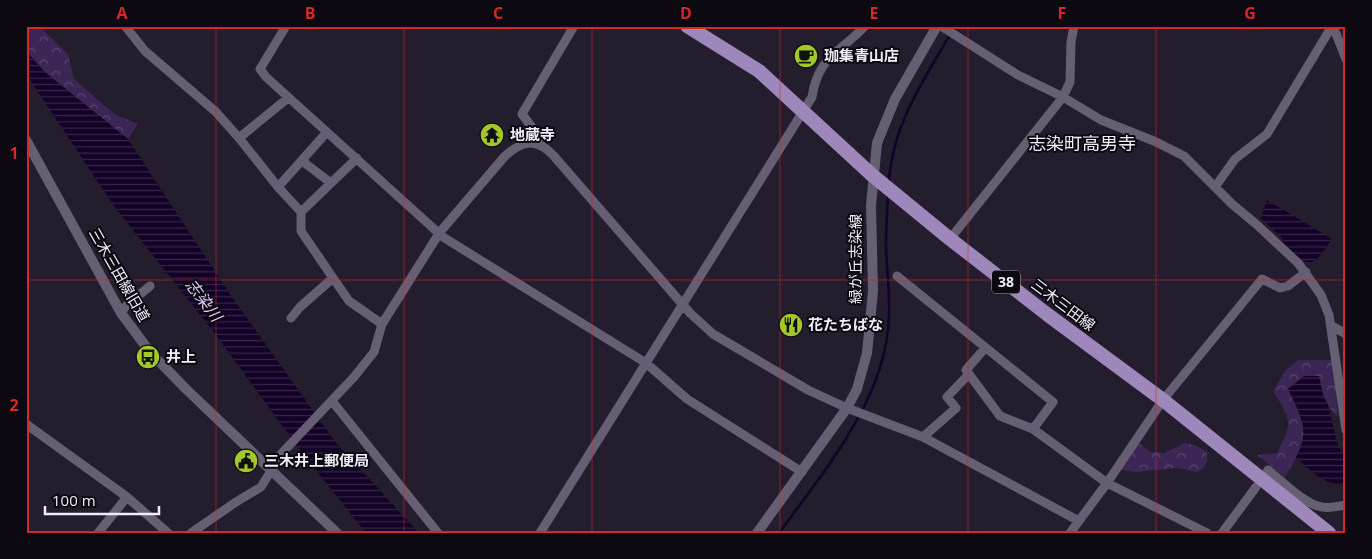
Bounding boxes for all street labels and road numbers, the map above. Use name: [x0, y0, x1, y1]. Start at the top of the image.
street label: 緑が丘志染線: [845, 214, 865, 304]
street label: 三木三田線旧道: [85, 224, 155, 325]
road number: 38: [992, 270, 1020, 294]
street label: 三木三田線: [1028, 274, 1100, 335]

